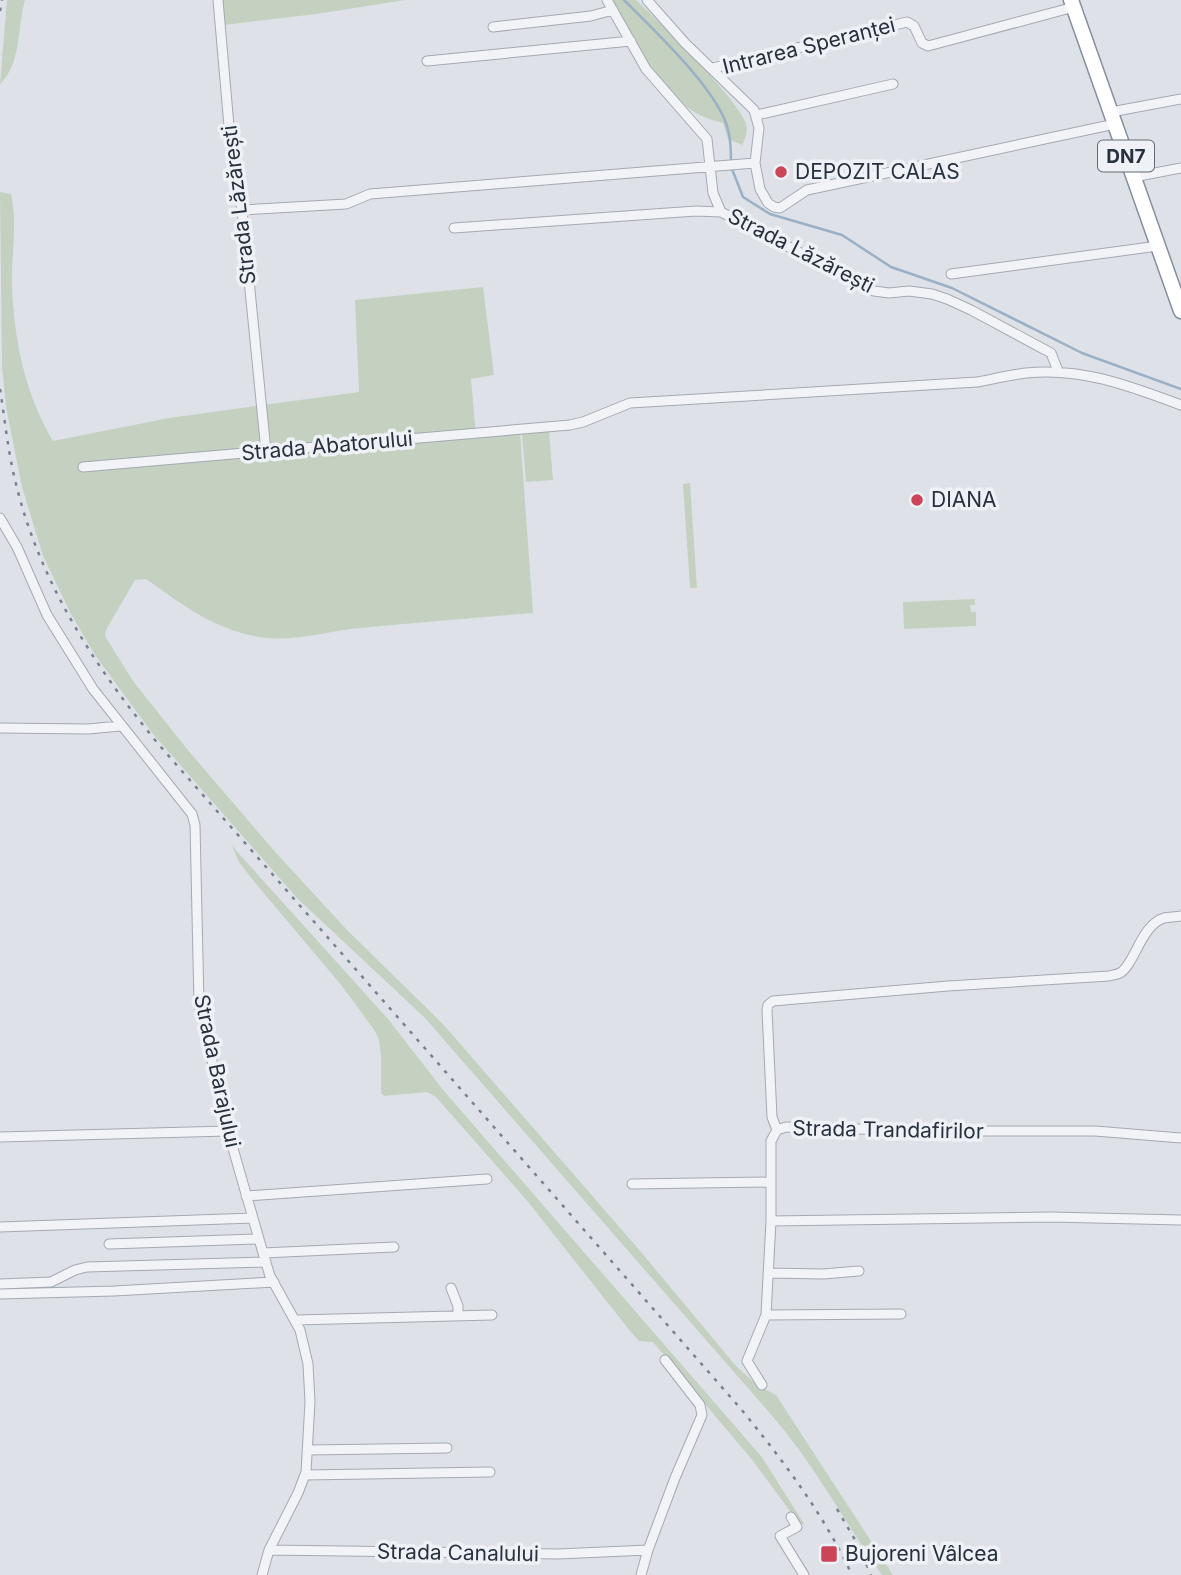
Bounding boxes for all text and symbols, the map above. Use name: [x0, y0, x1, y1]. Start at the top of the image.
street label: Intrarea Speranței: [720, 12, 898, 79]
street label: Strada Lăzărești: [216, 124, 261, 286]
road number: DN7: [1098, 140, 1154, 172]
place label: DEPOZIT CALAS: [795, 159, 960, 184]
marker: DEPOZIT CALAS: [773, 164, 789, 180]
street label: Strada Lăzărești: [724, 203, 878, 298]
street label: Strada Abatorului: [240, 426, 414, 465]
place label: DIANA: [931, 487, 997, 512]
marker: DIANA: [909, 492, 925, 508]
street label: Strada Barajului: [189, 992, 246, 1150]
street label: Strada Trandafirilor: [792, 1115, 984, 1144]
street label: Strada Canalului: [377, 1539, 539, 1566]
place label: Bujoreni Vâlcea: [845, 1541, 999, 1566]
marker: Bujoreni Vâlcea: [819, 1544, 839, 1564]

